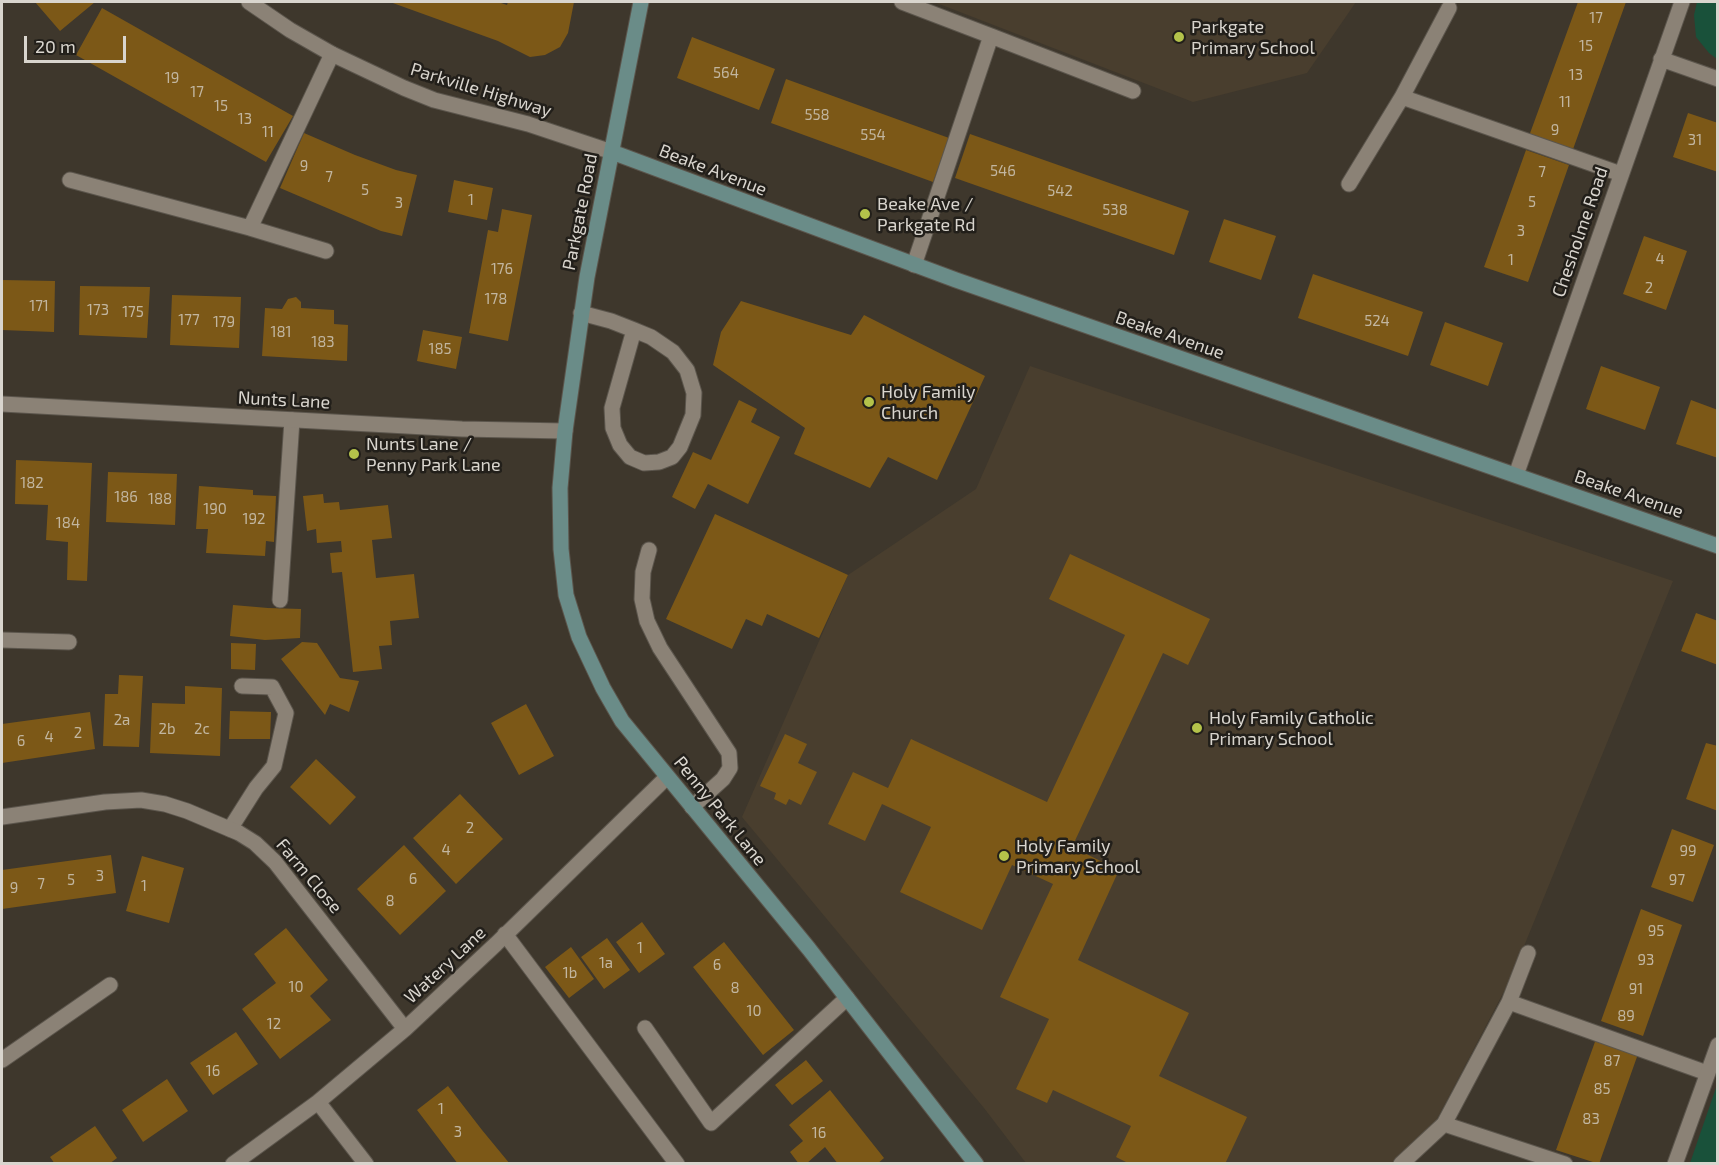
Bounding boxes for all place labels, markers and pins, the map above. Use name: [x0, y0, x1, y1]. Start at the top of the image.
place label: Parkgate Primary School: [1191, 16, 1315, 58]
marker: Parkgate Primary School: [1172, 30, 1186, 44]
place label: Beake Ave / Parkgate Rd: [877, 193, 976, 236]
marker: Beake Ave / Parkgate Rd: [858, 207, 872, 221]
place label: Holy Family Church: [881, 381, 976, 424]
marker: Holy Family Church: [862, 395, 876, 409]
place label: Nunts Lane / Penny Park Lane: [366, 433, 501, 476]
marker: Nunts Lane / Penny Park Lane: [347, 447, 361, 461]
place label: Holy Family Catholic Primary School: [1209, 707, 1374, 750]
marker: Holy Family Catholic Primary School: [1190, 721, 1204, 735]
place label: Holy Family Primary School: [1016, 835, 1140, 878]
marker: Holy Family Primary School: [997, 849, 1011, 863]

